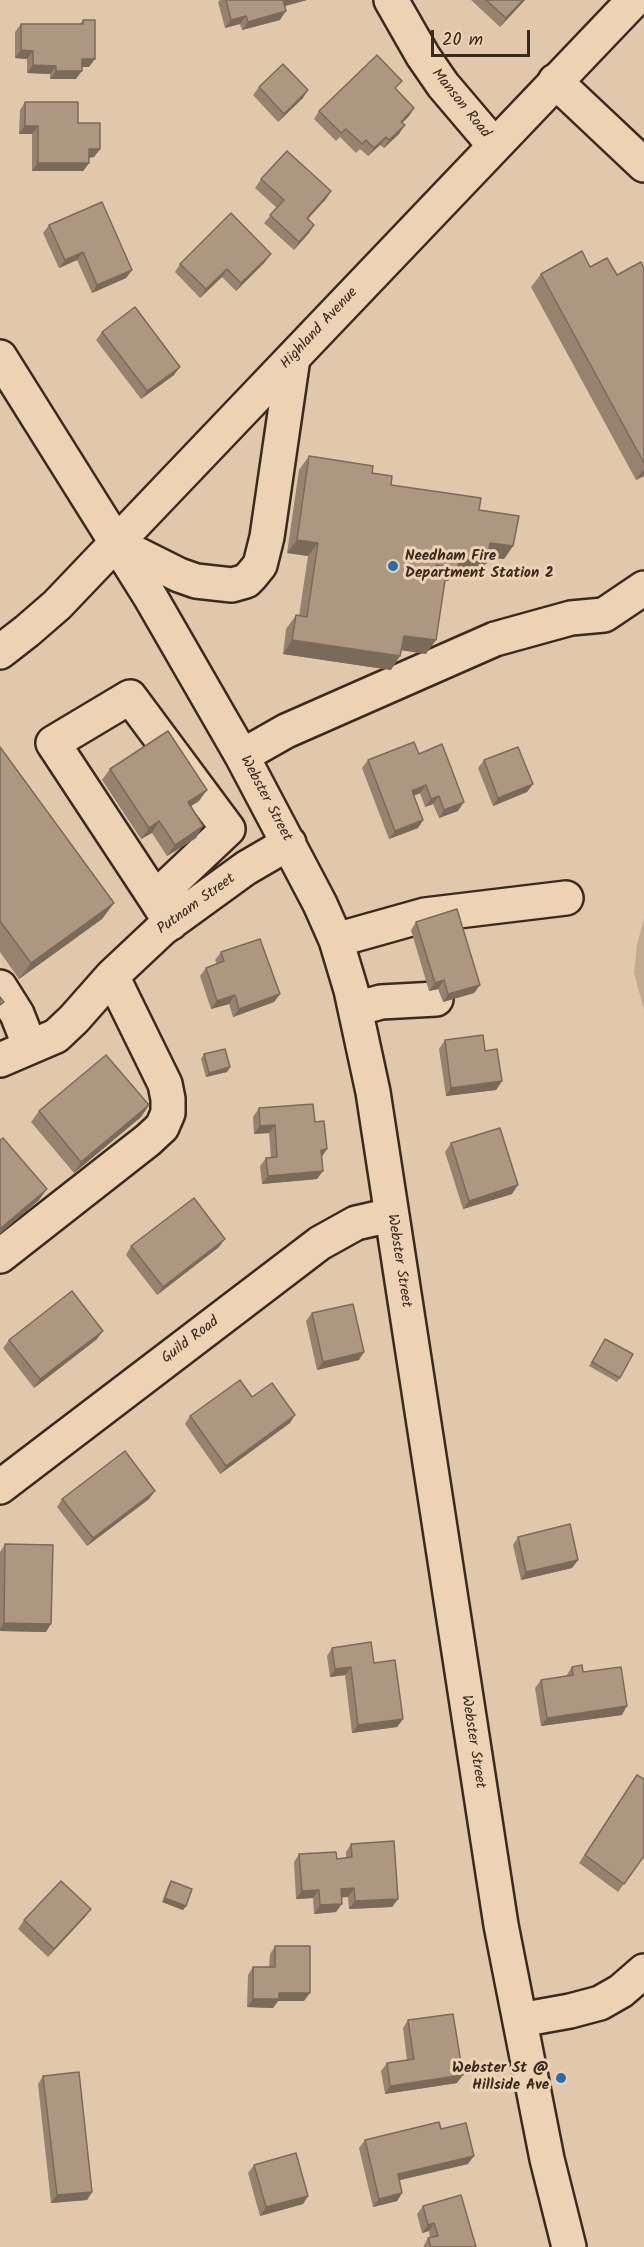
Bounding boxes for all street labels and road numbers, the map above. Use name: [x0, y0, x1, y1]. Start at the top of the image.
street label: Manson Road: [427, 66, 493, 142]
street label: Highland Avenue: [278, 284, 362, 374]
street label: Webster Street: [235, 753, 295, 845]
street label: Putnam Street: [154, 871, 240, 939]
street label: Webster Street: [382, 1213, 414, 1309]
street label: Guild Road: [159, 1314, 223, 1368]
street label: Webster Street: [456, 1694, 488, 1790]

